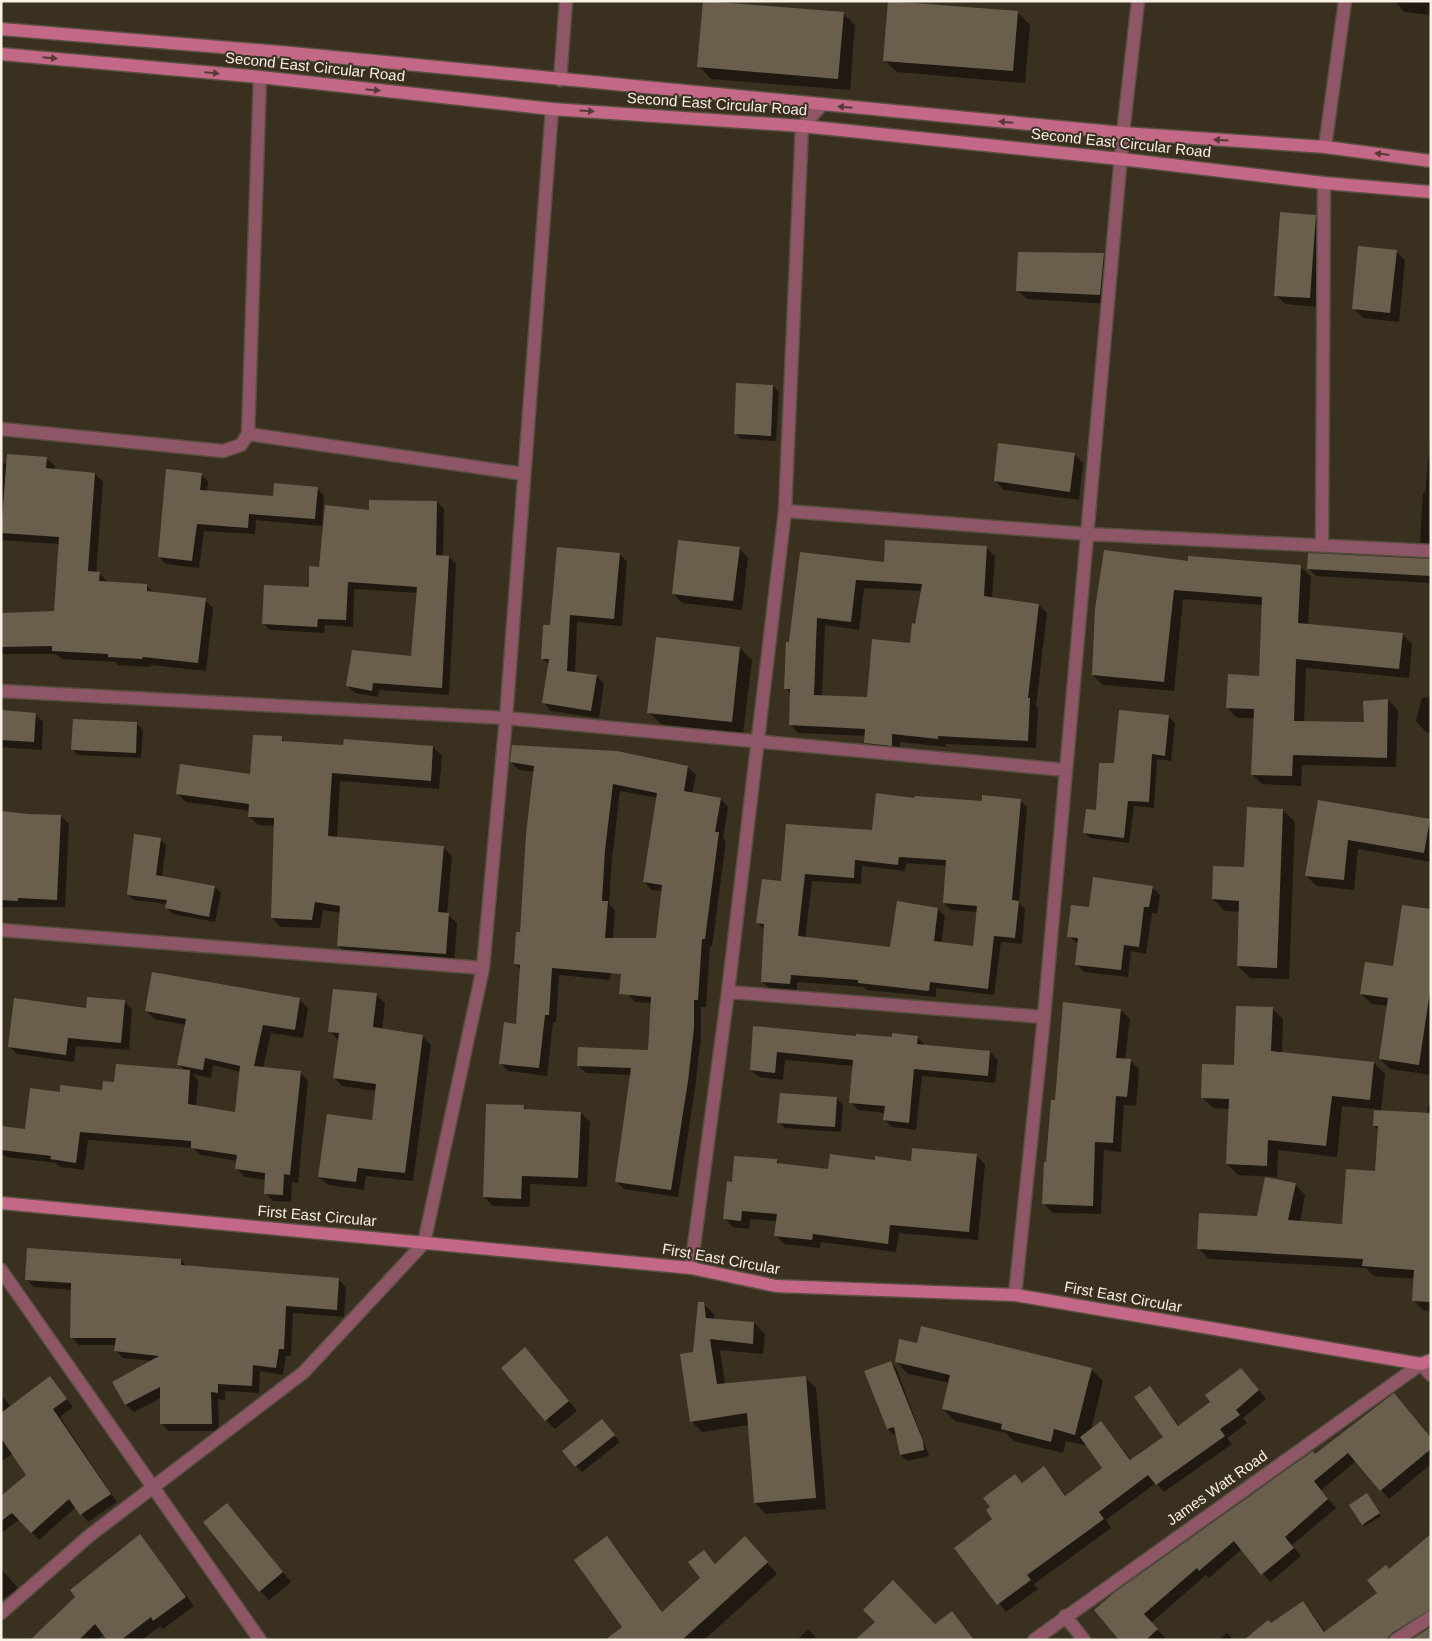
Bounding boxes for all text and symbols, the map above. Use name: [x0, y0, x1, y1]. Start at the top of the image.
street label: Second East Circular Road: [224, 49, 406, 84]
one-way arrow: [42, 54, 58, 62]
one-way arrow: [204, 69, 220, 77]
one-way arrow: [366, 86, 382, 94]
street label: Second East Circular Road: [626, 89, 808, 118]
one-way arrow: [836, 102, 852, 110]
one-way arrow: [579, 108, 595, 116]
one-way arrow: [998, 118, 1014, 126]
street label: Second East Circular Road: [1030, 125, 1212, 160]
one-way arrow: [1212, 135, 1228, 143]
one-way arrow: [1374, 150, 1390, 158]
street label: First East Circular: [257, 1202, 377, 1229]
street label: First East Circular: [661, 1240, 781, 1277]
street label: First East Circular: [1063, 1278, 1183, 1315]
street label: James Watt Road: [1163, 1447, 1270, 1529]

